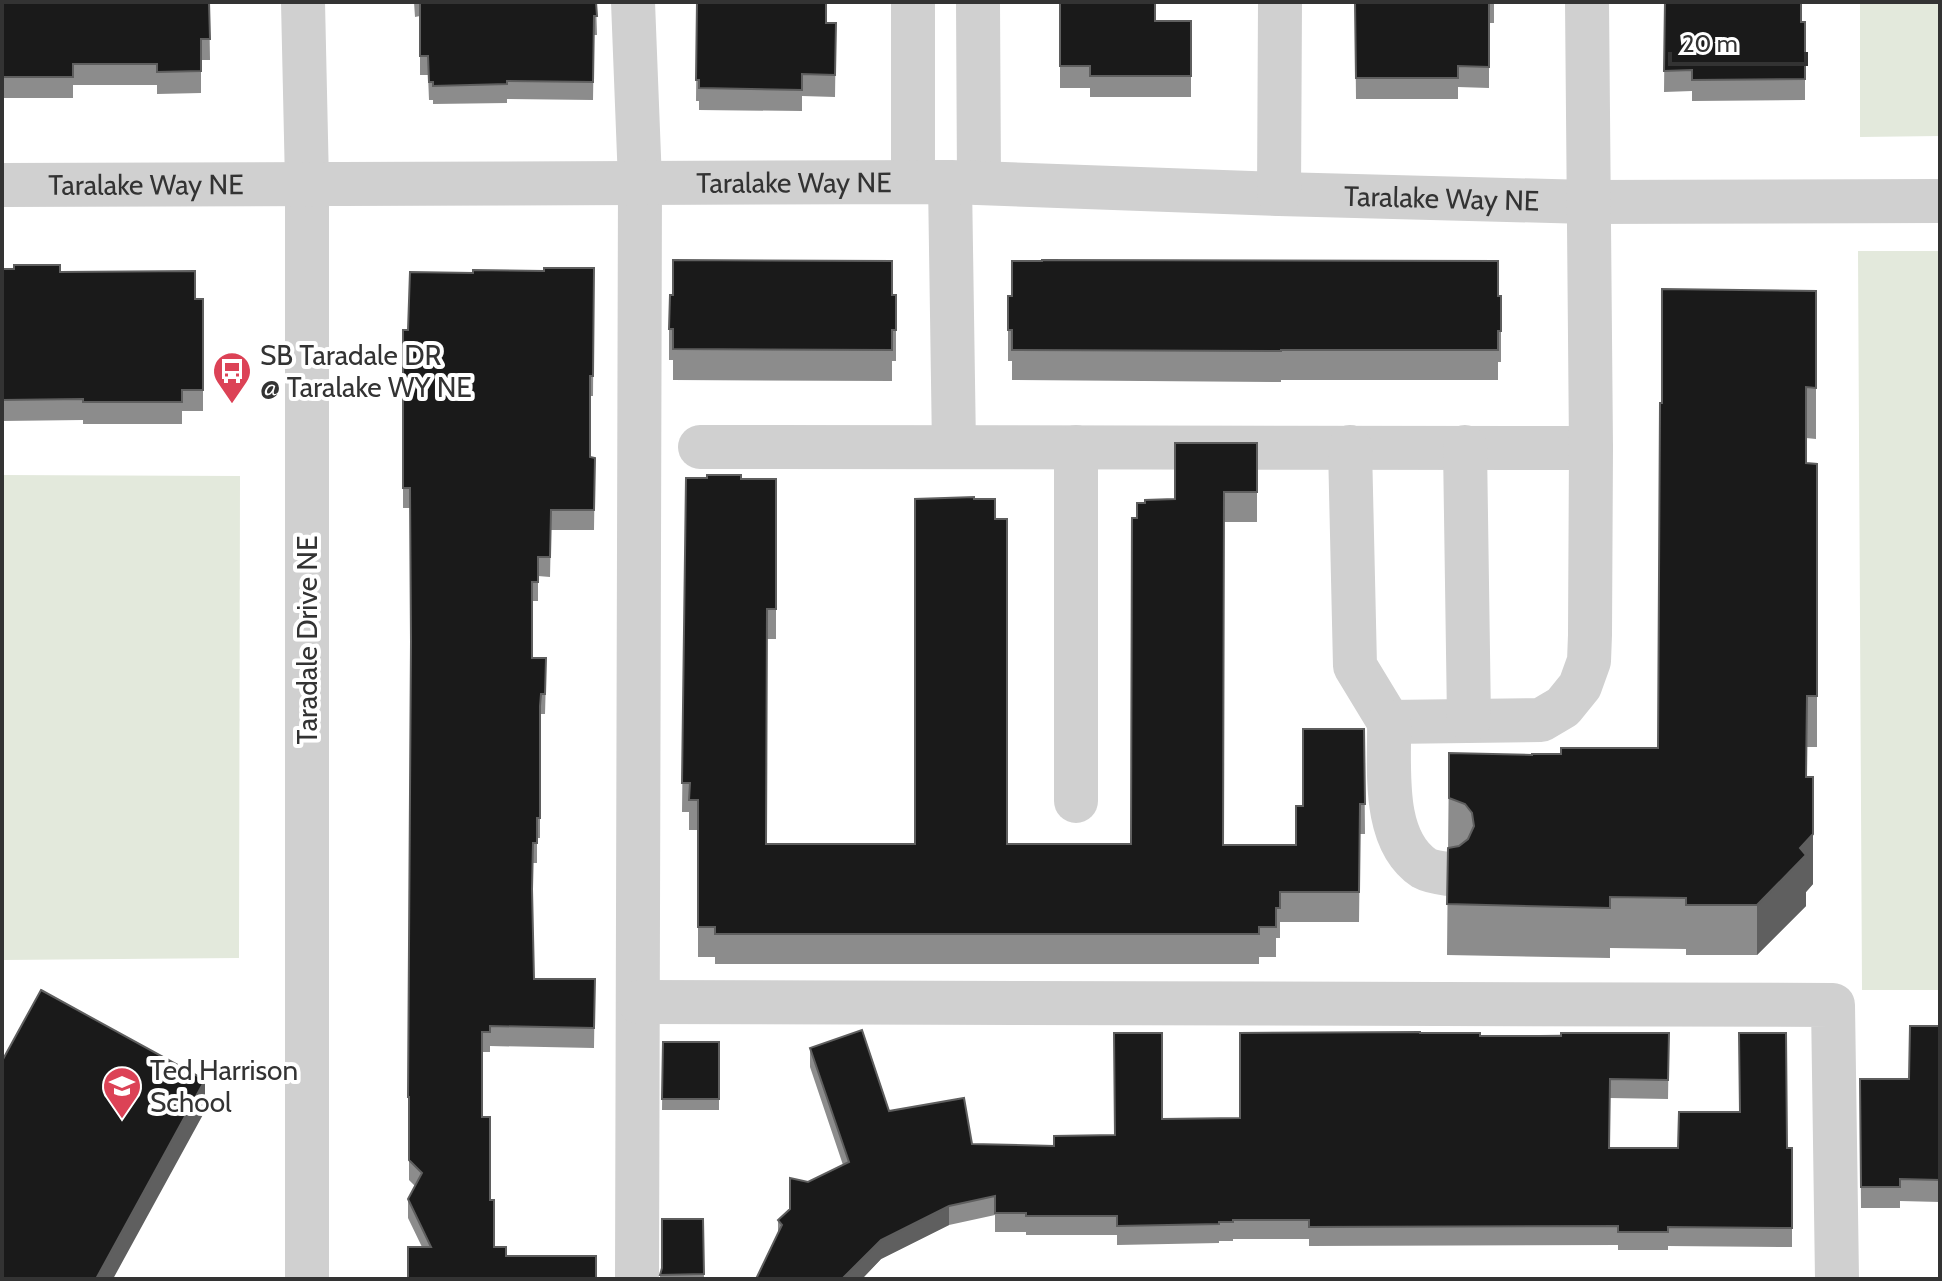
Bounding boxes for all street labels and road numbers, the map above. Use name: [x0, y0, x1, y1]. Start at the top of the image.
street label: Taralake Way NE: [696, 165, 892, 200]
street label: Taralake Way NE: [48, 167, 244, 202]
street label: Taralake Way NE: [1344, 179, 1540, 218]
street label: Taradale Drive NE: [290, 535, 324, 745]

